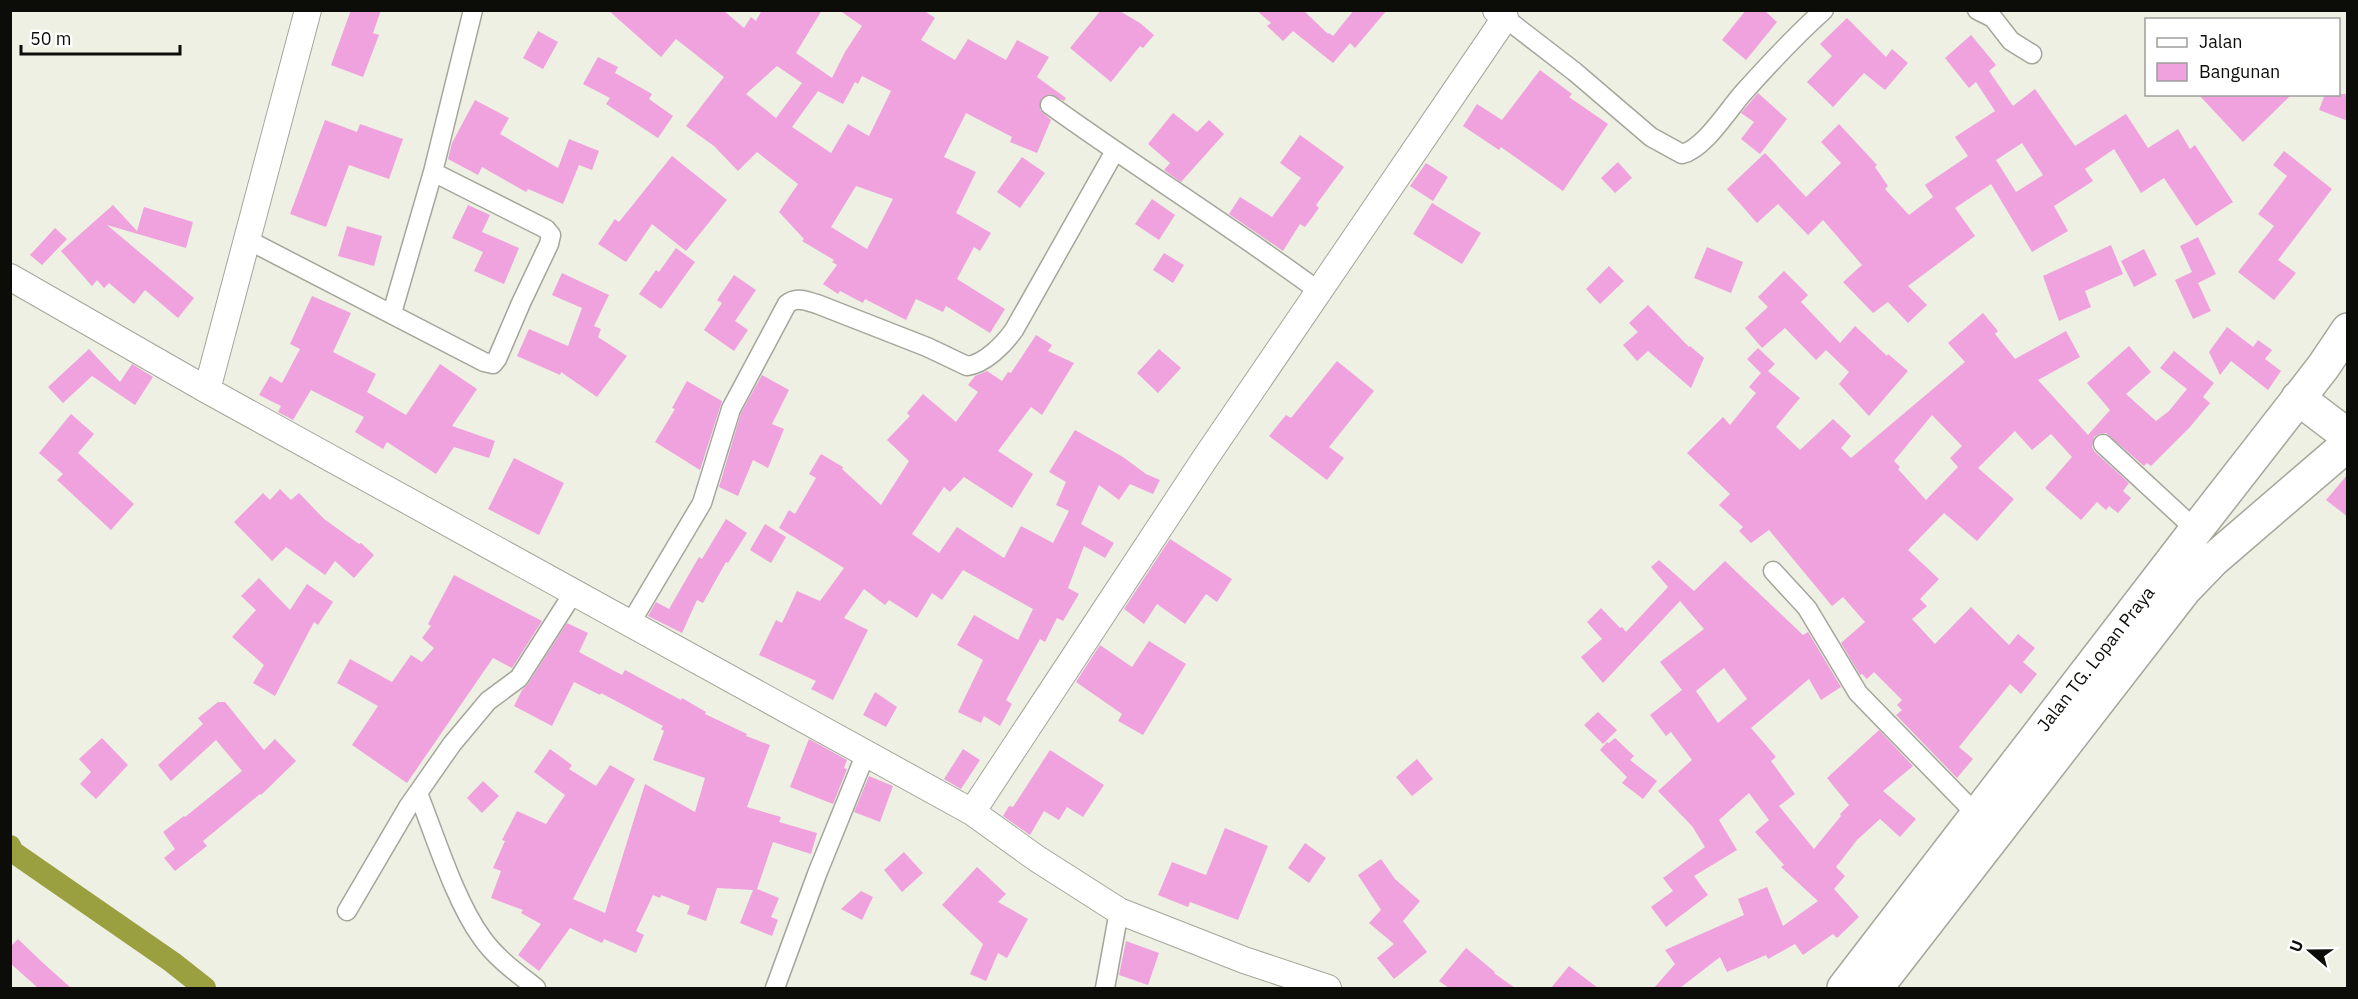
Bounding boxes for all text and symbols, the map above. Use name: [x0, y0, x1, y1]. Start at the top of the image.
scale bar: [21, 18, 180, 56]
legend: [2145, 18, 2340, 96]
text: 50 m: [30, 27, 72, 50]
text: Jalan: [2199, 30, 2243, 53]
text: Bangunan: [2199, 60, 2280, 83]
street label: Jalan TG. Lopan Praya: [2032, 581, 2160, 736]
north arrow: [2280, 921, 2340, 981]
text: U: [2285, 937, 2307, 955]

